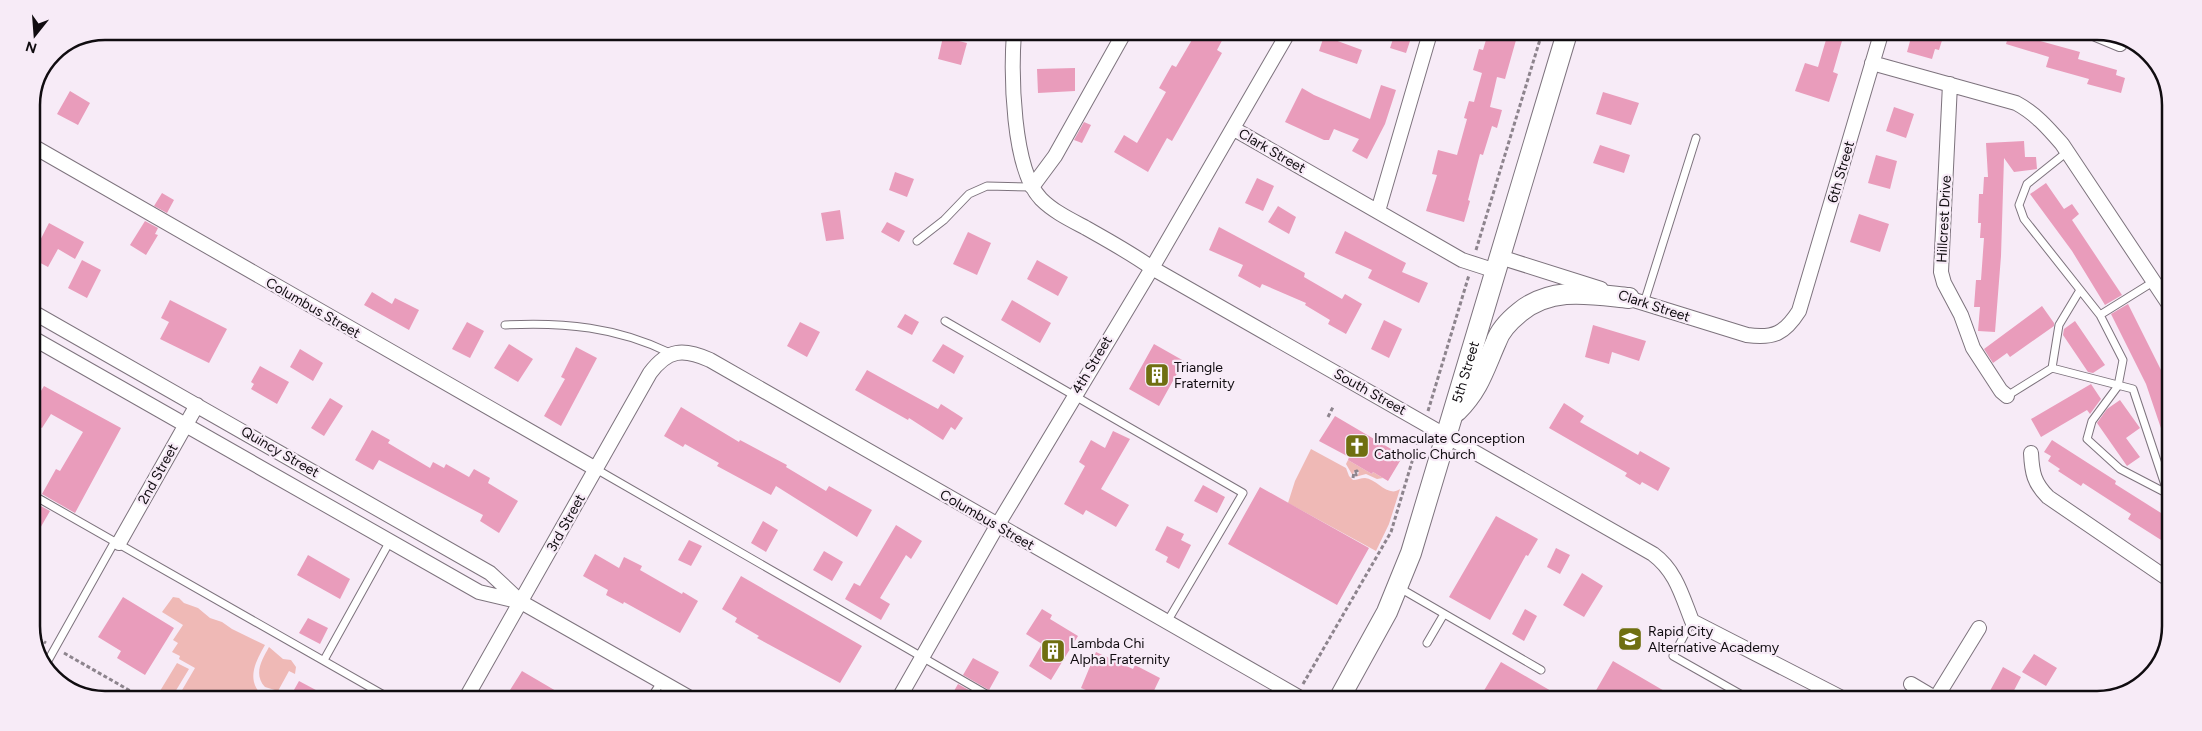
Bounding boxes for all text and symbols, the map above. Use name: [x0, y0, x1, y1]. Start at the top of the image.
north arrow: [10, 10, 60, 60]
text: N: [24, 37, 39, 57]
street label: Clark Street: [1235, 125, 1309, 177]
street label: 6th Street: [1824, 139, 1858, 205]
street label: Hillcrest Drive: [1933, 175, 1955, 263]
street label: Columbus Street: [263, 274, 363, 342]
street label: Clark Street: [1616, 286, 1692, 326]
street label: 4th Street: [1068, 333, 1116, 397]
street label: 5th Street: [1448, 339, 1483, 405]
place label: Triangle Fraternity: [1174, 359, 1235, 392]
building icon: Triangle Fraternity: [1144, 362, 1170, 388]
street label: South Street: [1331, 365, 1409, 419]
street label: Quincy Street: [238, 423, 322, 481]
place label: Immaculate Conception Catholic Church: [1374, 430, 1525, 463]
church icon: Immaculate Conception Catholic Church: [1344, 433, 1370, 459]
street label: 2nd Street: [134, 441, 182, 507]
street label: Columbus Street: [937, 486, 1037, 554]
street label: 3rd Street: [543, 491, 589, 555]
place label: Rapid City Alternative Academy: [1648, 623, 1780, 656]
school or university icon: Rapid City Alternative Academy: [1617, 626, 1643, 652]
place label: Lambda Chi Alpha Fraternity: [1070, 635, 1171, 668]
building icon: Lambda Chi Alpha Fraternity: [1040, 638, 1066, 664]

